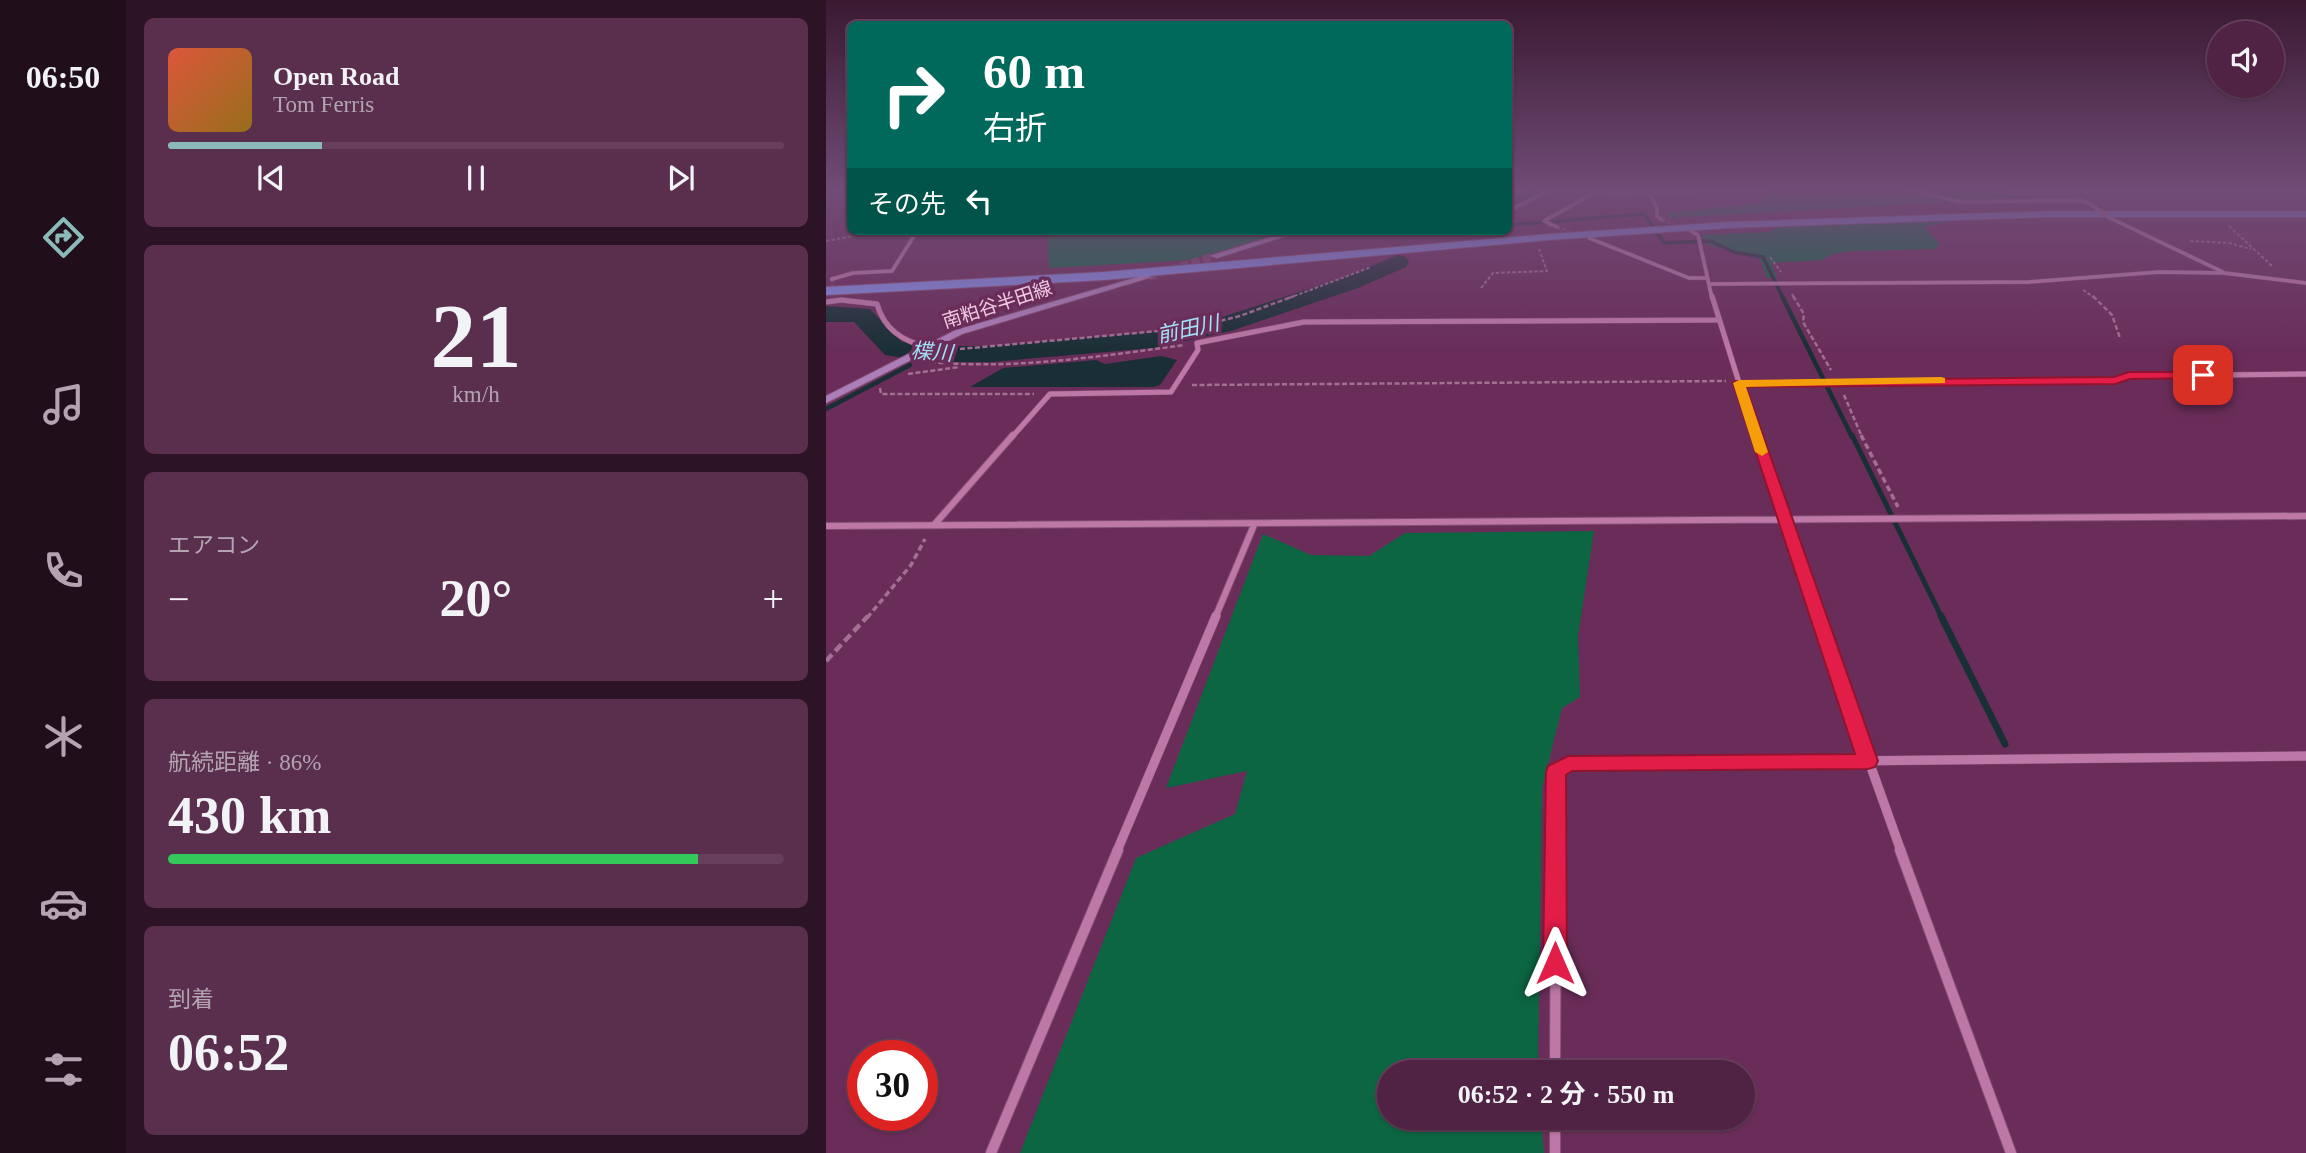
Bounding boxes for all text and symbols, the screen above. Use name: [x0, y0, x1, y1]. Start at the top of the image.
map controls: [2207, 21, 2284, 98]
button: sound: [2207, 21, 2284, 98]
text: 60 m: [983, 44, 1085, 99]
icon: right: [868, 49, 959, 140]
text: 06:50: [26, 59, 100, 95]
text: Open Road: [273, 62, 399, 91]
text: Tom Ferris: [273, 92, 374, 117]
text: 右折: [983, 110, 1047, 146]
icon: previous: [252, 159, 290, 197]
icon: pause: [457, 159, 495, 197]
icon: next: [662, 159, 700, 197]
icon: left: [960, 182, 998, 220]
text: その先: [868, 190, 946, 219]
icon: directions: [39, 213, 88, 262]
street label: 南粕谷半田線: [940, 277, 1055, 332]
text: 21: [431, 286, 522, 387]
water label: 前田川: [1155, 310, 1223, 347]
water label: 楪川: [910, 339, 956, 366]
pin: [2173, 345, 2233, 405]
icon: arrive: [2184, 356, 2222, 394]
icon: music: [39, 380, 88, 429]
text: km/h: [452, 382, 500, 407]
text: エアコン: [168, 533, 260, 558]
icon: phone: [39, 546, 88, 595]
text: 20°: [440, 570, 512, 627]
text: −: [168, 578, 189, 620]
text: +: [763, 578, 784, 620]
icon: climate: [39, 712, 88, 761]
text: 航続距離 · 86%: [168, 750, 321, 775]
text: 430 km: [168, 787, 331, 844]
icon: car: [39, 879, 88, 928]
position arrow: [1518, 926, 1592, 1000]
text: 到着: [168, 987, 214, 1012]
text: 06:52: [168, 1024, 289, 1081]
speed limit sign: 30: [847, 1040, 938, 1131]
icon: filters: [39, 1045, 88, 1094]
text: 06:52 · 2 分 · 550 m: [1458, 1080, 1674, 1109]

